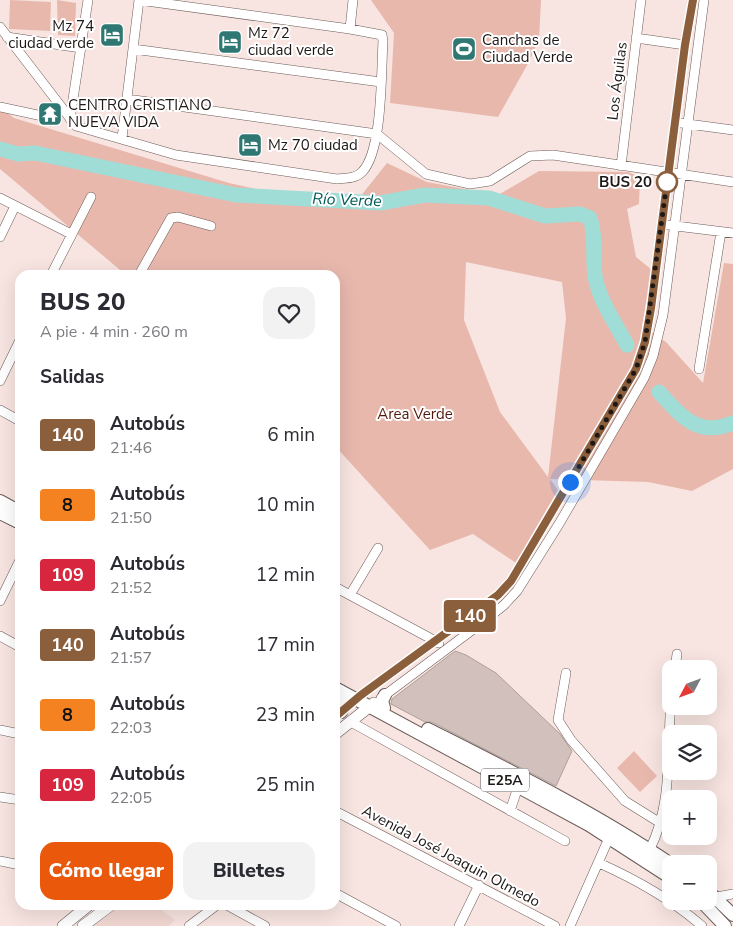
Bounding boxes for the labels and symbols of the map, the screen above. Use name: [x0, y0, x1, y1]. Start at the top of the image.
place label: Mz 74 ciudad verde: [8, 16, 94, 53]
hotel icon: Mz 74 ciudad verde: [99, 22, 125, 48]
place label: Mz 72 ciudad verde: [248, 23, 334, 60]
hotel icon: Mz 72 ciudad verde: [217, 29, 243, 55]
place label: Canchas de Ciudad Verde: [482, 30, 573, 67]
sports icon: Canchas de Ciudad Verde: [451, 36, 477, 62]
street label: Los Águilas: [602, 41, 632, 121]
place label: CENTRO CRISTIANO NUEVA VIDA: [68, 95, 212, 132]
temple icon: CENTRO CRISTIANO NUEVA VIDA: [37, 101, 63, 127]
hotel icon: Mz 70 ciudad: [237, 132, 263, 158]
place label: Mz 70 ciudad: [268, 135, 358, 155]
marker: BUS 20: [656, 171, 678, 193]
place label: BUS 20: [599, 172, 652, 192]
water label: Río Verde: [312, 188, 383, 212]
park label: Area Verde: [377, 404, 453, 424]
your location: [558, 470, 583, 495]
line badge: 140: [441, 600, 499, 632]
north arrow: [662, 660, 718, 715]
road number: E25A: [481, 768, 529, 792]
street label: Avenida José Joaquin Olmedo: [358, 800, 544, 912]

